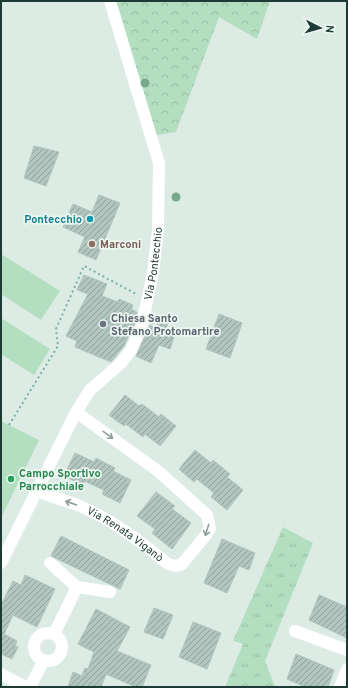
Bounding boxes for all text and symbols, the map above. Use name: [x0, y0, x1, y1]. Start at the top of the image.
north arrow: [300, 8, 340, 48]
text: N: [322, 24, 336, 34]
place label: Pontecchio: [24, 213, 82, 227]
marker: Pontecchio: [85, 214, 95, 224]
street label: Via Pontecchio: [141, 226, 166, 302]
place label: Marconi: [100, 238, 141, 252]
marker: Marconi: [87, 239, 97, 249]
place label: Chiesa Santo Stefano Protomartire: [111, 312, 220, 339]
marker: Chiesa Santo Stefano Protomartire: [98, 319, 108, 329]
one-way arrow: [102, 430, 113, 439]
place label: Campo Sportivo Parrocchiale: [19, 467, 101, 494]
marker: Campo Sportivo Parrocchiale: [6, 474, 16, 484]
one-way arrow: [65, 499, 78, 506]
street label: Via Renata Viganò: [84, 504, 166, 566]
one-way arrow: [203, 524, 210, 537]

